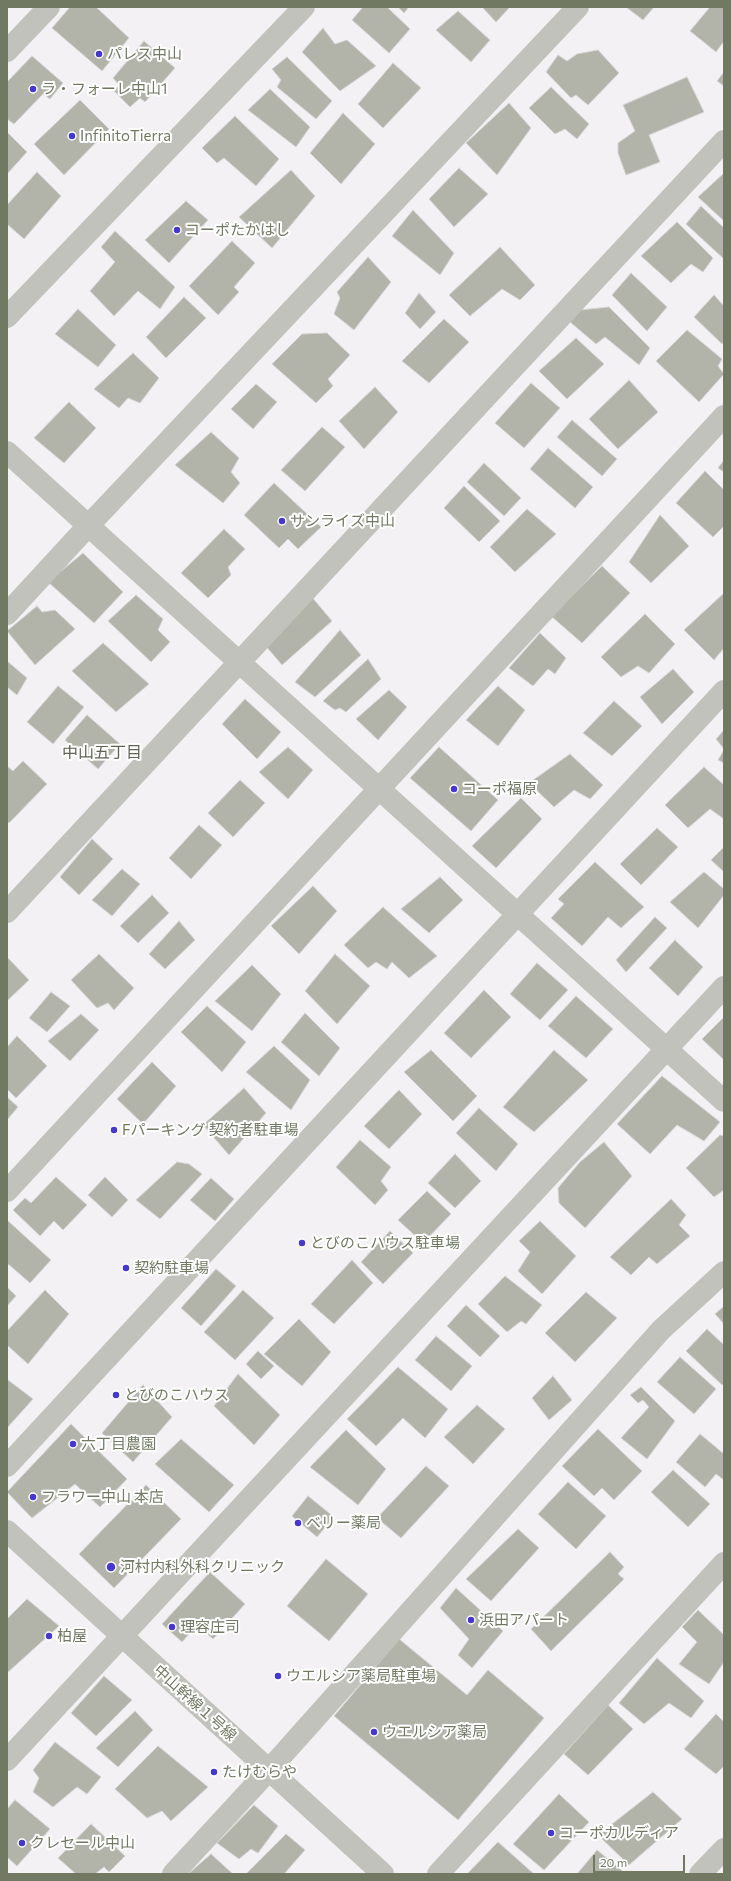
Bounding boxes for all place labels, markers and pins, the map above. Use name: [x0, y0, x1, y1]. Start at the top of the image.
place label: パレス中山: [107, 45, 182, 63]
marker: パレス中山: [94, 49, 104, 59]
place label: ラ・フォーレ中山1: [41, 80, 167, 98]
marker: ラ・フォーレ中山1: [28, 84, 38, 94]
place label: InfinitoTierra: [80, 127, 171, 145]
marker: InfinitoTierra: [67, 131, 77, 141]
place label: コーポたかはし: [185, 221, 290, 239]
marker: コーポたかはし: [172, 225, 182, 235]
place label: サンライズ中山: [290, 512, 395, 530]
marker: サンライズ中山: [277, 516, 287, 526]
place label: コーポ福原: [462, 780, 537, 798]
marker: コーポ福原: [449, 784, 459, 794]
place label: Fパーキング 契約者駐車場: [122, 1121, 298, 1139]
marker: Fパーキング 契約者駐車場: [109, 1125, 119, 1135]
place label: とびのこハウス駐車場: [310, 1234, 460, 1252]
marker: とびのこハウス駐車場: [297, 1238, 307, 1248]
place label: 契約駐車場: [134, 1259, 209, 1277]
marker: 契約駐車場: [121, 1263, 131, 1273]
place label: とびのこハウス: [124, 1386, 229, 1404]
marker: とびのこハウス: [111, 1390, 121, 1400]
place label: 六丁目農園: [81, 1435, 156, 1453]
marker: 六丁目農園: [68, 1439, 78, 1449]
place label: フラワー中山 本店: [41, 1488, 164, 1506]
marker: フラワー中山 本店: [28, 1492, 38, 1502]
place label: ベリー薬局: [306, 1514, 381, 1532]
marker: ベリー薬局: [293, 1518, 303, 1528]
place label: 河村内科外科クリニック: [120, 1558, 285, 1576]
marker: 河村内科外科クリニック: [105, 1561, 117, 1573]
place label: 浜田アパート: [479, 1611, 569, 1629]
marker: 浜田アパート: [466, 1615, 476, 1625]
place label: 理容庄司: [180, 1618, 240, 1636]
marker: 理容庄司: [167, 1622, 177, 1632]
place label: 柏屋: [57, 1627, 87, 1645]
marker: 柏屋: [44, 1631, 54, 1641]
place label: ウエルシア薬局駐車場: [286, 1667, 436, 1685]
marker: ウエルシア薬局駐車場: [273, 1671, 283, 1681]
place label: ウエルシア薬局: [382, 1723, 487, 1741]
marker: ウエルシア薬局: [369, 1727, 379, 1737]
place label: たけむらや: [222, 1763, 297, 1781]
marker: たけむらや: [209, 1767, 219, 1777]
place label: コーポカルディア: [559, 1824, 679, 1842]
marker: コーポカルディア: [546, 1828, 556, 1838]
place label: クレセール中山: [30, 1834, 135, 1852]
marker: クレセール中山: [17, 1838, 27, 1848]

